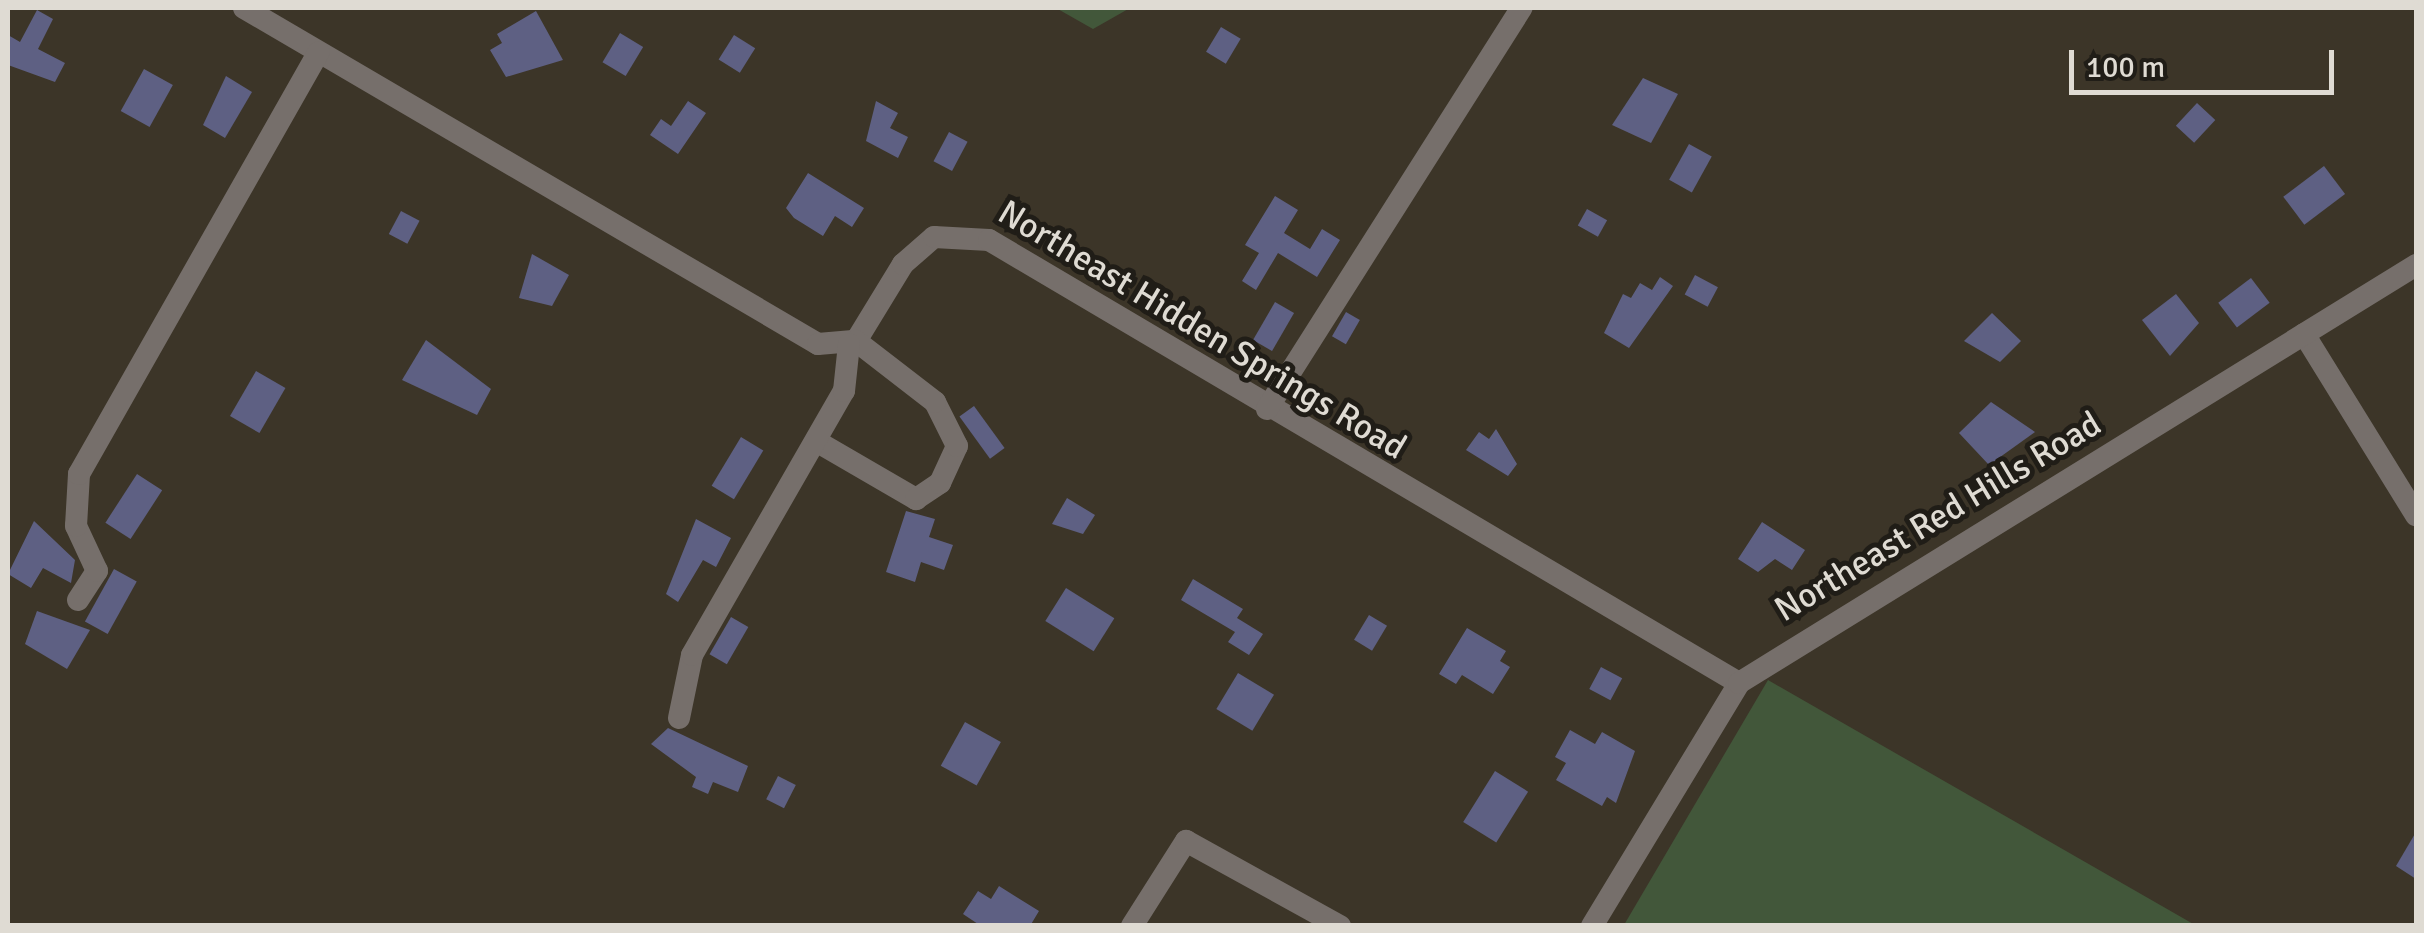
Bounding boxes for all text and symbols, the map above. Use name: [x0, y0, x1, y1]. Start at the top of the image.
scale bar: [2074, 30, 2339, 92]
text: 100 m: [2086, 49, 2165, 86]
street label: Northeast Hidden Springs Road: [990, 191, 1414, 469]
street label: Northeast Red Hills Road: [1767, 403, 2109, 631]

